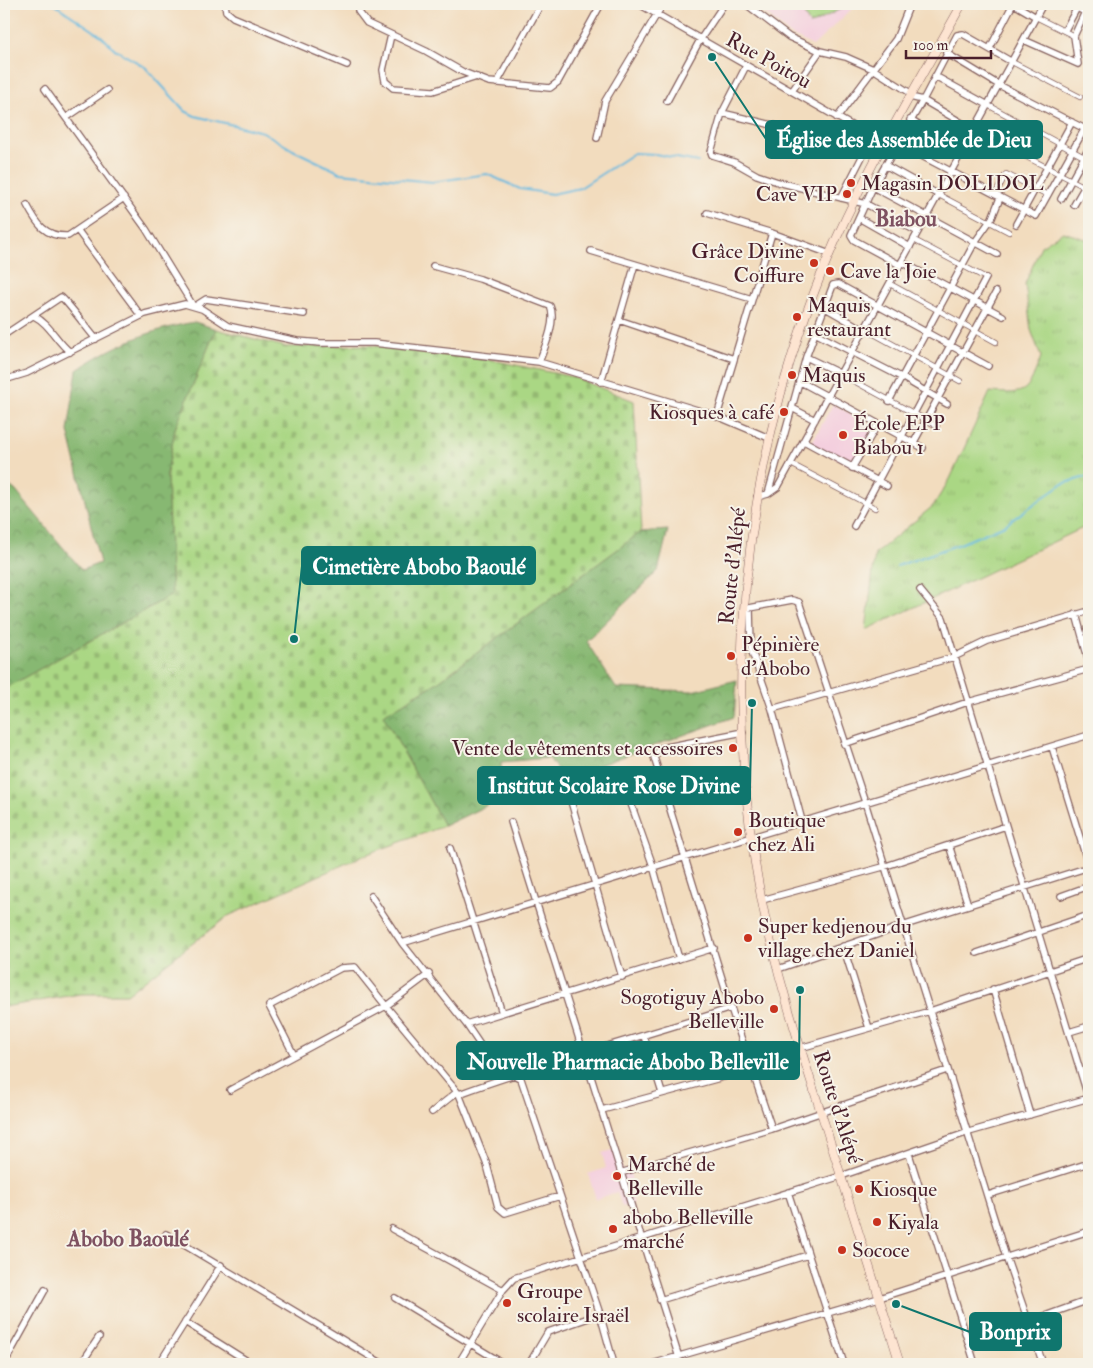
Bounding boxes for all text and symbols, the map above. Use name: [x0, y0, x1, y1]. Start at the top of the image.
street label: Rue Poitou: [721, 26, 816, 95]
scale bar: [906, 28, 990, 60]
text: 100 m: [913, 36, 949, 55]
callout: Église des Assemblée de Dieu: [766, 121, 1042, 158]
text: Église des Assemblée de Dieu: [776, 124, 1032, 155]
place label: Magasin DOLIDOL: [861, 170, 1044, 197]
marker: Magasin DOLIDOL: [845, 177, 857, 189]
place label: Cave VIP: [756, 181, 837, 208]
marker: Cave VIP: [841, 188, 853, 200]
district label: Biabou: [875, 205, 938, 233]
place label: Grâce Divine Coiffure: [691, 238, 804, 289]
marker: Grâce Divine Coiffure: [808, 257, 820, 269]
place label: Cave la Joie: [840, 258, 937, 285]
marker: Cave la Joie: [824, 265, 836, 277]
place label: Maquis restaurant: [807, 292, 891, 343]
marker: Maquis restaurant: [791, 311, 803, 323]
place label: Maquis: [802, 362, 865, 389]
marker: Maquis: [786, 369, 798, 381]
place label: Kiosques à café: [649, 399, 774, 426]
marker: Kiosques à café: [778, 406, 790, 418]
place label: École EPP Biabou 1: [853, 410, 945, 461]
marker: École EPP Biabou 1: [837, 429, 849, 441]
street label: Route d'Alépé: [713, 506, 752, 626]
callout: Cimetière Abobo Baoulé: [302, 547, 535, 584]
text: Cimetière Abobo Baoulé: [312, 553, 527, 581]
place label: Pépinière d'Abobo: [741, 631, 819, 682]
marker: Pépinière d'Abobo: [725, 650, 737, 662]
place label: Vente de vêtements et accessoires: [451, 735, 723, 762]
marker: Vente de vêtements et accessoires: [727, 742, 739, 754]
callout: Institut Scolaire Rose Divine: [478, 767, 750, 804]
text: Institut Scolaire Rose Divine: [488, 772, 741, 800]
place label: Boutique chez Ali: [748, 807, 826, 858]
marker: Boutique chez Ali: [732, 826, 744, 838]
place label: Super kedjenou du village chez Daniel: [757, 913, 915, 964]
marker: Super kedjenou du village chez Daniel: [742, 932, 754, 944]
place label: Sogotiguy Abobo Belleville: [620, 984, 764, 1035]
marker: Sogotiguy Abobo Belleville: [768, 1003, 780, 1015]
callout: Nouvelle Pharmacie Abobo Belleville: [457, 1042, 799, 1079]
street label: Route d'Alépé: [807, 1047, 869, 1167]
text: Nouvelle Pharmacie Abobo Belleville: [466, 1048, 790, 1076]
place label: Marché de Belleville: [627, 1151, 716, 1202]
marker: Marché de Belleville: [611, 1170, 623, 1182]
place label: Kiosque: [869, 1176, 937, 1203]
marker: Kiosque: [853, 1183, 865, 1195]
place label: abobo Belleville marché: [623, 1204, 753, 1255]
place label: Kiyala: [887, 1209, 939, 1236]
marker: Kiyala: [871, 1216, 883, 1228]
marker: abobo Belleville marché: [607, 1223, 619, 1235]
district label: Abobo Baoulé: [66, 1225, 190, 1253]
place label: Sococe: [852, 1237, 910, 1264]
marker: Sococe: [836, 1244, 848, 1256]
place label: Groupe scolaire Israël: [517, 1278, 630, 1329]
marker: Groupe scolaire Israël: [501, 1297, 513, 1309]
callout: Bonprix: [970, 1313, 1061, 1350]
text: Bonprix: [979, 1318, 1051, 1347]

